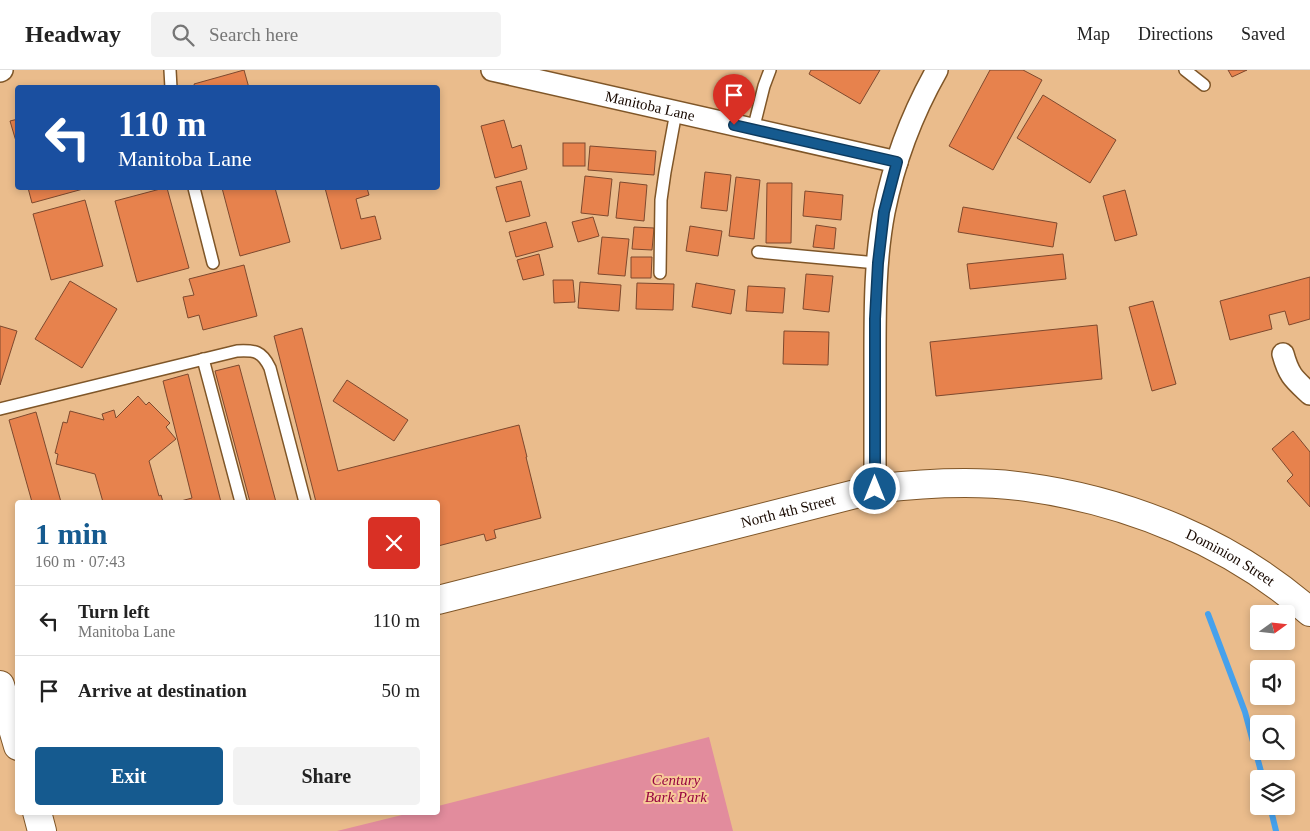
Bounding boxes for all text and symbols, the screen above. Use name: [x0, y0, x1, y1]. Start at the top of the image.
search box: [151, 12, 501, 57]
text: Headway: [25, 21, 121, 47]
icon: search: [169, 21, 197, 49]
text: Search here: [209, 24, 298, 45]
text: Map: [1077, 24, 1110, 44]
text: Directions: [1138, 24, 1213, 44]
text: Saved: [1241, 24, 1285, 44]
pin: [713, 74, 755, 125]
icon: arrive: [720, 81, 748, 109]
street label: Manitoba Lane: [604, 88, 697, 124]
icon: left: [35, 105, 100, 170]
text: 110 m: [118, 105, 206, 144]
text: Manitoba Lane: [118, 146, 252, 171]
position arrow: [848, 462, 900, 514]
street label: North 4th Street: [739, 491, 838, 531]
text: 1 min: [35, 517, 108, 550]
button: close: [368, 517, 420, 569]
street label: Dominion Street: [1183, 526, 1278, 590]
text: 160 m · 07:43: [35, 553, 125, 570]
text: Turn left: [78, 601, 150, 622]
north arrow: [1250, 605, 1295, 650]
map controls: [1250, 605, 1295, 815]
icon: left: [35, 607, 63, 635]
text: 110 m: [373, 610, 420, 631]
text: Manitoba Lane: [78, 623, 175, 640]
button: sound: [1250, 660, 1295, 705]
icon: arrive: [35, 677, 63, 705]
text: Arrive at destination: [78, 680, 247, 701]
text: 50 m: [381, 680, 420, 701]
button: search: [1250, 715, 1295, 760]
button: Exit: [35, 747, 223, 805]
button: Share: [233, 747, 420, 805]
button: layers: [1250, 770, 1295, 815]
park label: Century Bark Park: [645, 772, 707, 805]

